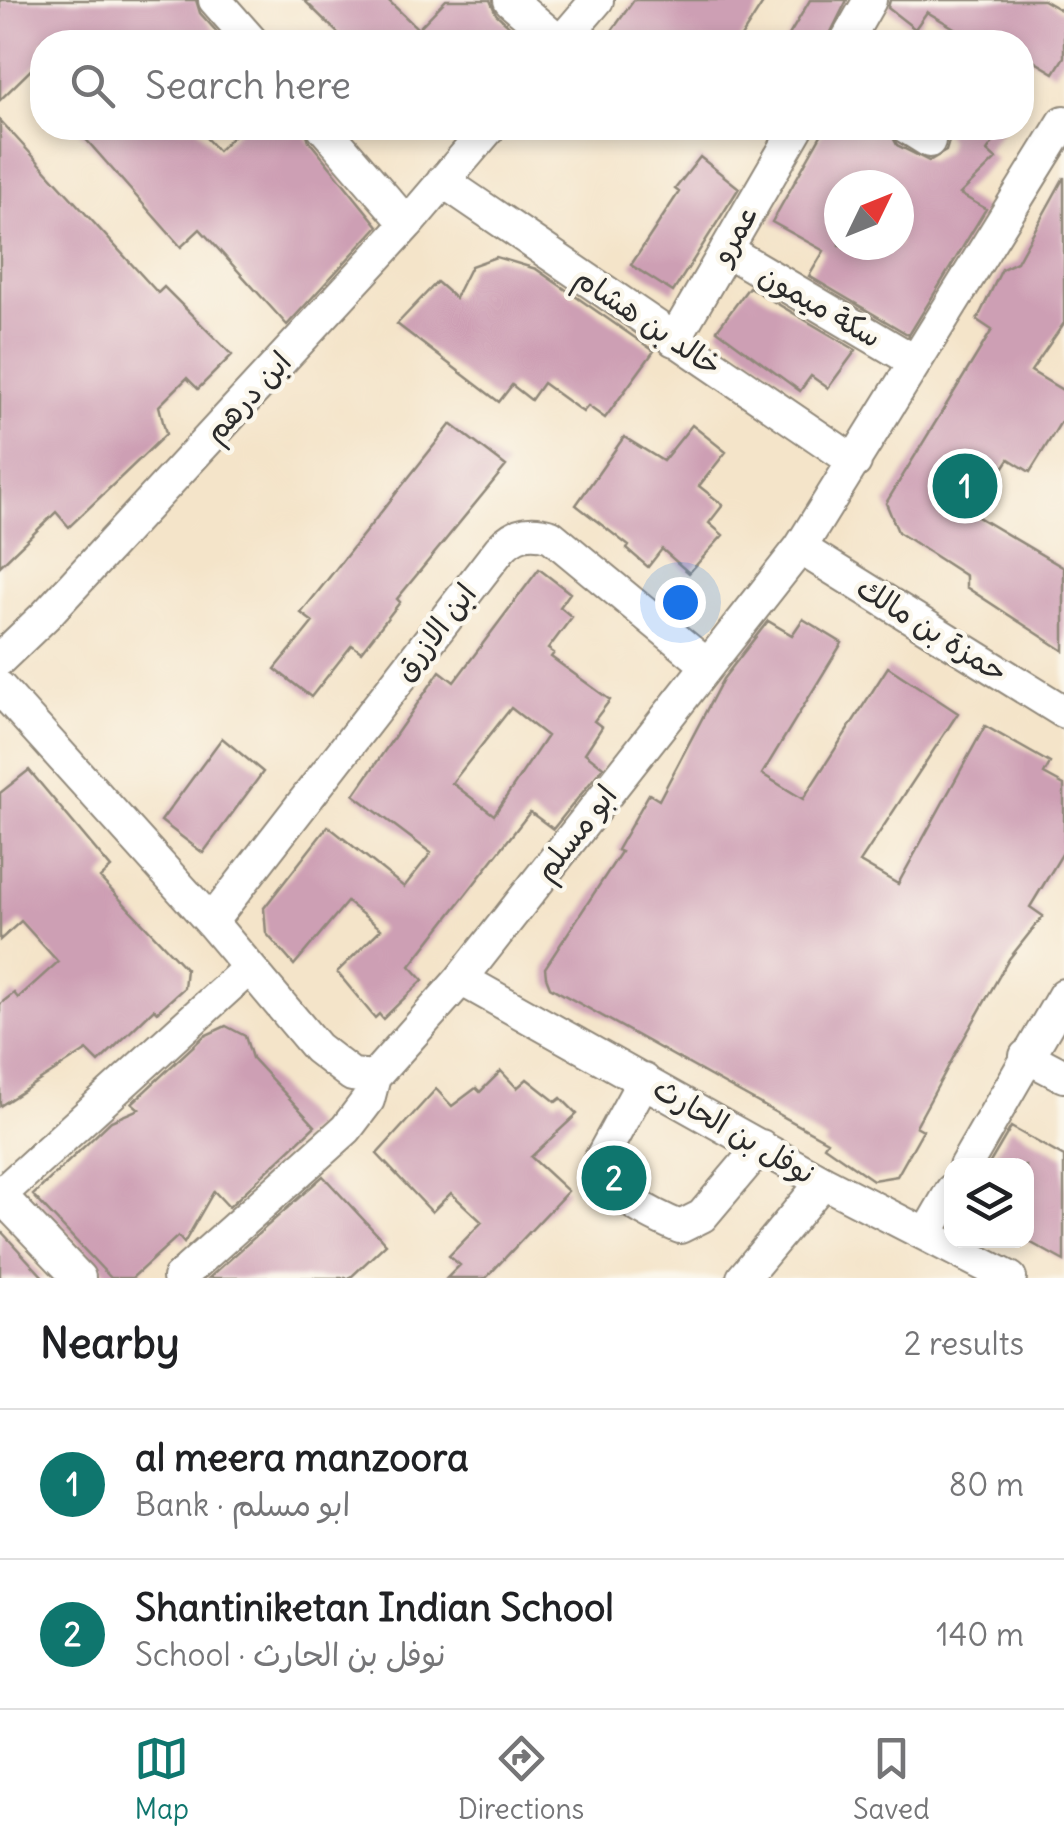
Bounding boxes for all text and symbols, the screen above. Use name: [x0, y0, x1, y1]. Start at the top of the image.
search box: [30, 30, 1034, 140]
icon: search: [65, 58, 120, 113]
text: Search here: [145, 62, 351, 109]
north arrow: [824, 170, 914, 260]
street label: عمرو: [701, 197, 766, 272]
street label: سكة ميمون: [752, 255, 889, 355]
street label: خالد بن هشام: [566, 258, 729, 388]
street label: ابن درهم: [196, 343, 302, 453]
pin: 1: [932, 448, 998, 524]
street label: حمزة بن مالك: [850, 568, 1015, 691]
street label: ابن الازرق: [384, 575, 484, 688]
your location: [655, 577, 706, 628]
street label: ابو مسلم: [526, 777, 628, 891]
street label: نوفل بن الحارث: [647, 1069, 822, 1192]
pin: 2: [582, 1140, 646, 1216]
map controls: [944, 1158, 1034, 1248]
button: layers: [944, 1158, 1034, 1248]
text: Nearby: [40, 1317, 179, 1369]
text: 2 results: [904, 1323, 1024, 1364]
text: al meera manzoora: [135, 1434, 469, 1481]
text: 1: [66, 1464, 79, 1505]
text: 80 m: [949, 1464, 1024, 1505]
text: Bank · ابو مسلم: [135, 1484, 351, 1525]
text: Shantiniketan Indian School: [135, 1584, 614, 1631]
text: 2: [64, 1614, 81, 1655]
text: 140 m: [936, 1614, 1024, 1655]
text: School · نوفل بن الحارث: [135, 1634, 446, 1675]
tab: Map: [134, 1731, 189, 1827]
tab: Directions: [458, 1731, 584, 1827]
tab: Saved: [853, 1731, 930, 1827]

